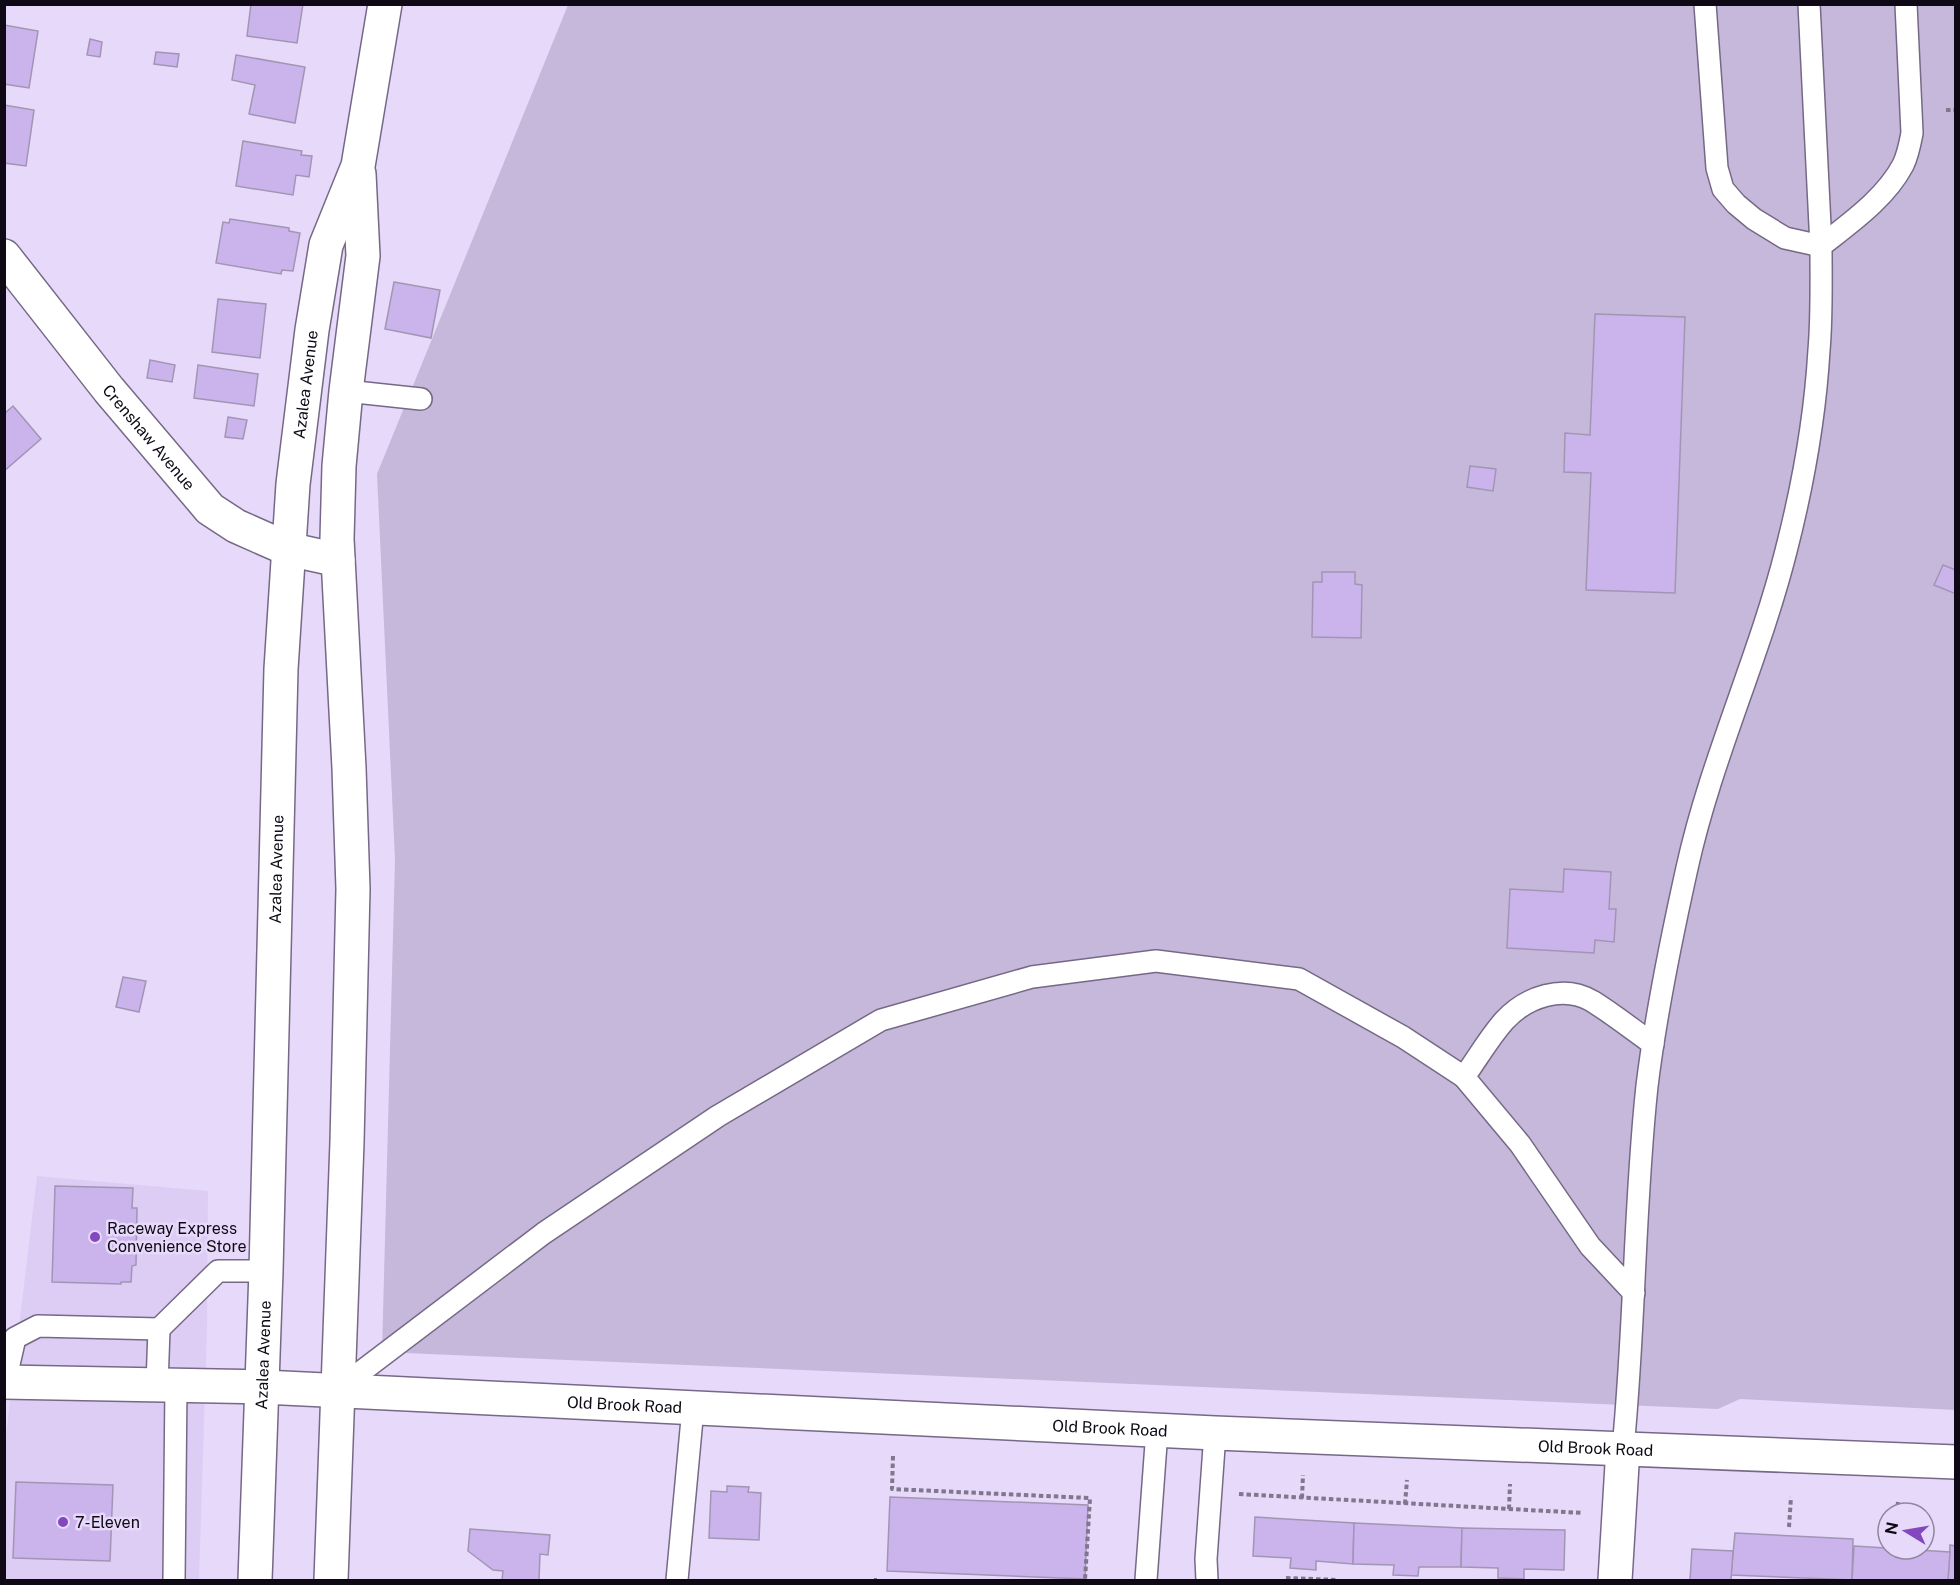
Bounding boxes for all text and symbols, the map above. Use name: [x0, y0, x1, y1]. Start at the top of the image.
street label: Azalea Avenue: [289, 329, 321, 440]
street label: Crenshaw Avenue: [99, 380, 199, 494]
street label: Azalea Avenue: [265, 814, 287, 924]
place label: Raceway Express Convenience Store: [107, 1219, 247, 1256]
marker: Raceway Express Convenience Store: [88, 1230, 102, 1244]
street label: Azalea Avenue: [252, 1300, 274, 1410]
street label: Old Brook Road: [567, 1392, 683, 1417]
street label: Old Brook Road: [1052, 1416, 1168, 1440]
street label: Old Brook Road: [1538, 1436, 1654, 1460]
north arrow: [1876, 1501, 1936, 1561]
place label: 7-Eleven: [75, 1513, 140, 1532]
marker: 7-Eleven: [56, 1515, 70, 1529]
text: N: [1881, 1520, 1902, 1536]

